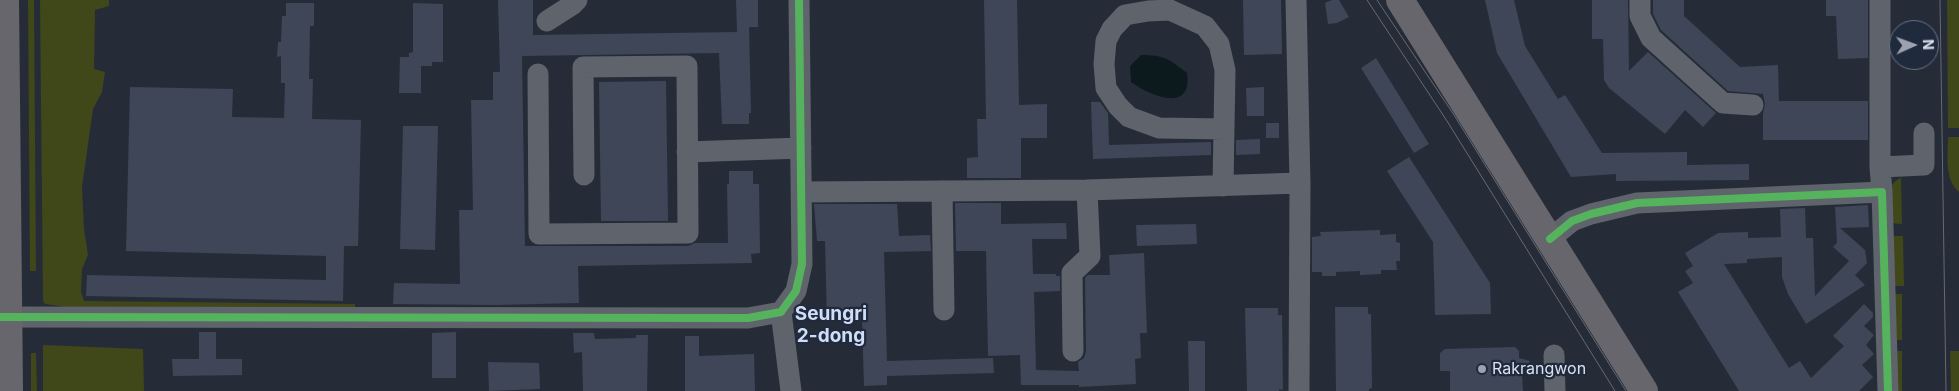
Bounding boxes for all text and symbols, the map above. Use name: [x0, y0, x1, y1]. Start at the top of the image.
north arrow: [1889, 20, 1939, 70]
text: N: [1920, 39, 1937, 50]
district label: Seungri 2-dong: [795, 303, 867, 347]
place label: Rakrangwon: [1492, 359, 1586, 379]
marker: Rakrangwon: [1476, 363, 1488, 375]

